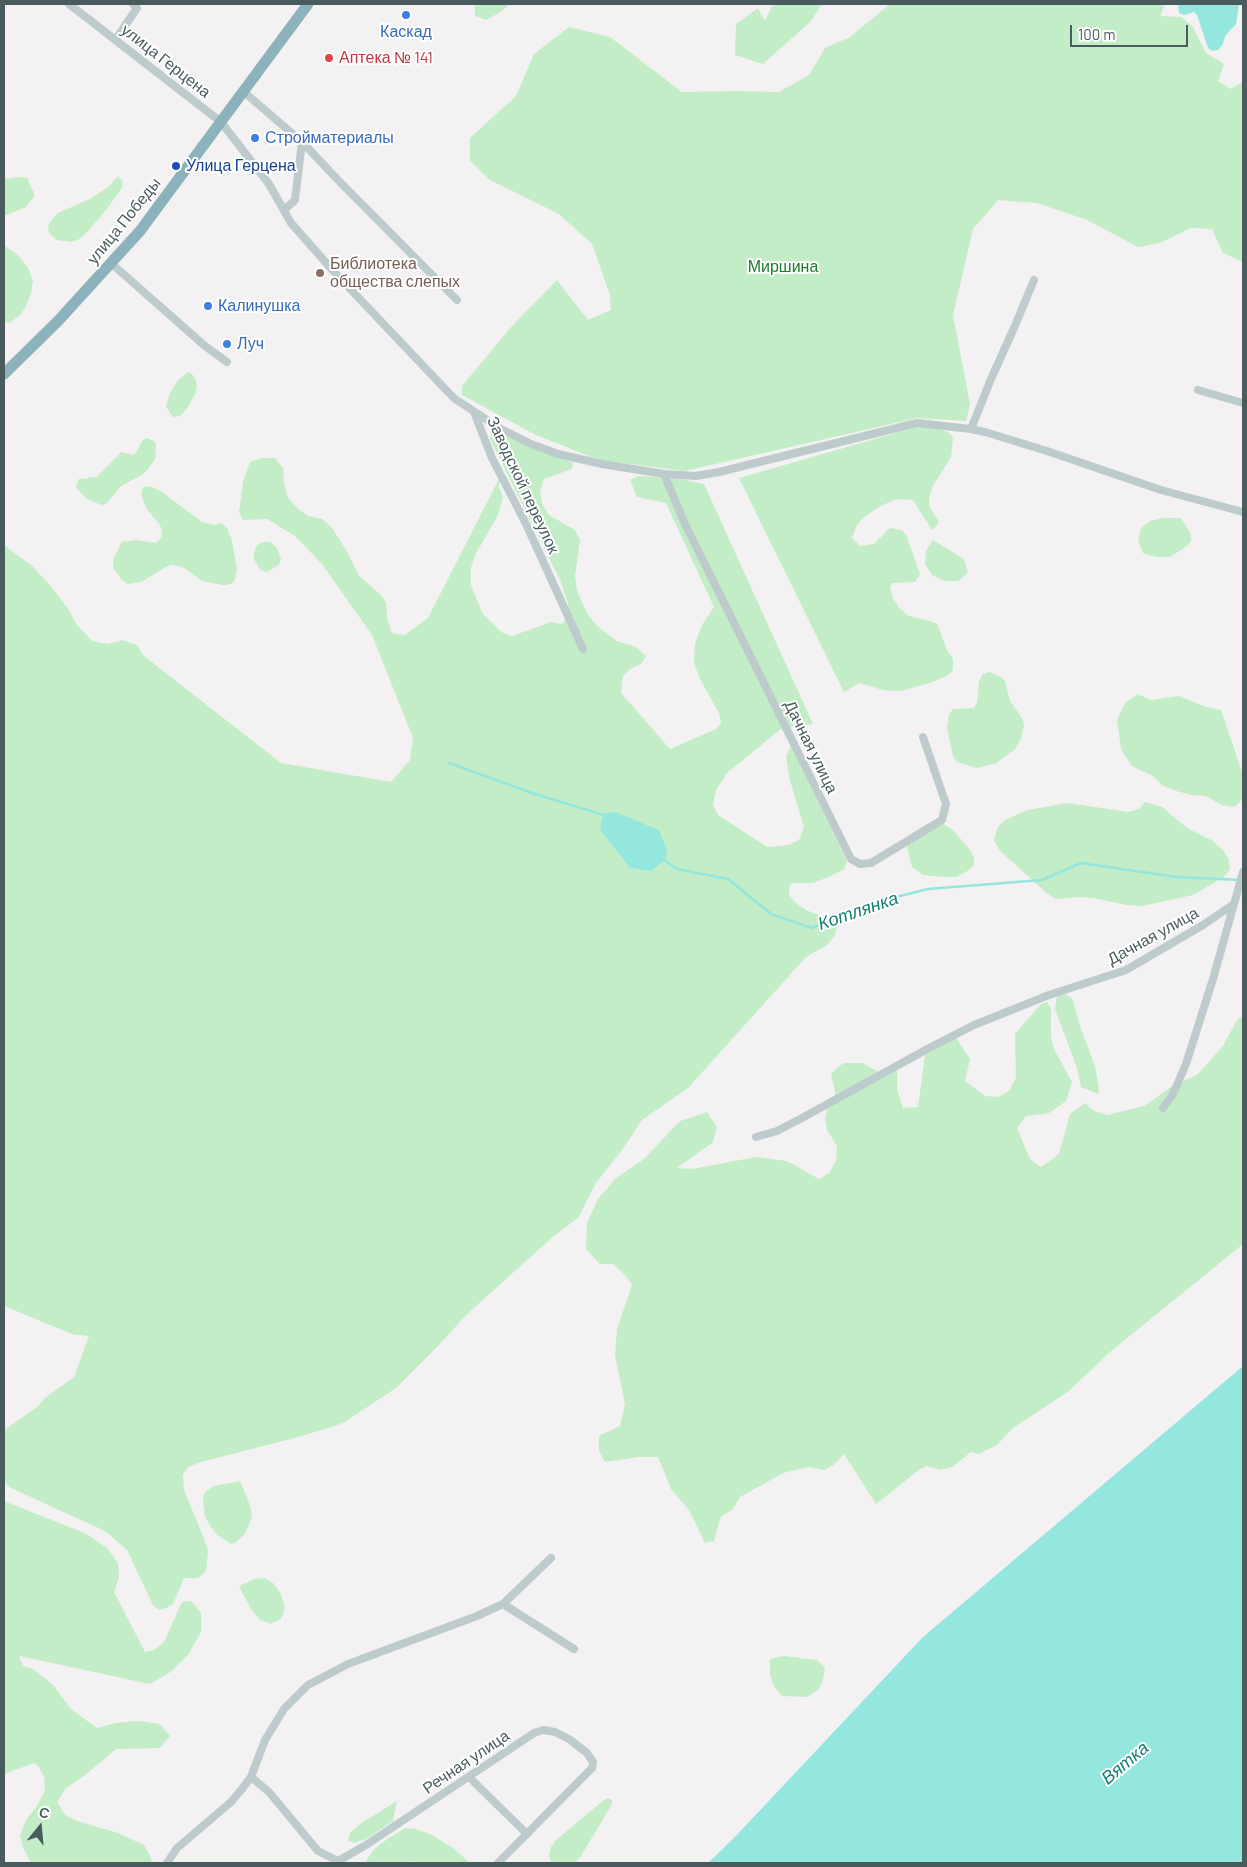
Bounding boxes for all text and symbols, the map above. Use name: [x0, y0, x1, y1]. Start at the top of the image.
marker: Каскад: [400, 9, 412, 21]
scale bar: [1072, 15, 1190, 47]
street label: улица Герцена: [117, 20, 215, 102]
place label: Каскад: [380, 22, 432, 42]
text: 100 m: [1078, 25, 1116, 43]
place label: Аптека № 141: [339, 48, 433, 68]
marker: Аптека № 141: [323, 52, 335, 64]
place label: Стройматериалы: [265, 128, 394, 148]
marker: Стройматериалы: [249, 132, 261, 144]
place label: Улица Герцена: [186, 156, 296, 176]
marker: Улица Герцена: [170, 160, 182, 172]
street label: улица Победы: [83, 174, 165, 268]
place label: Библиотека общества слепых: [330, 254, 460, 292]
park label: Миршина: [748, 257, 818, 277]
marker: Библиотека общества слепых: [314, 267, 326, 279]
place label: Калинушка: [218, 296, 300, 316]
marker: Калинушка: [202, 300, 214, 312]
place label: Луч: [237, 334, 264, 354]
marker: Луч: [221, 338, 233, 350]
street label: Заводской переулок: [483, 413, 563, 557]
street label: Дачная улица: [780, 697, 842, 797]
water label: Котлянка: [815, 887, 901, 935]
street label: Дачная улица: [1104, 903, 1202, 969]
street label: Речная улица: [419, 1726, 513, 1798]
water label: Вятка: [1097, 1737, 1153, 1789]
north arrow: [15, 1802, 65, 1852]
text: С: [37, 1803, 52, 1822]

